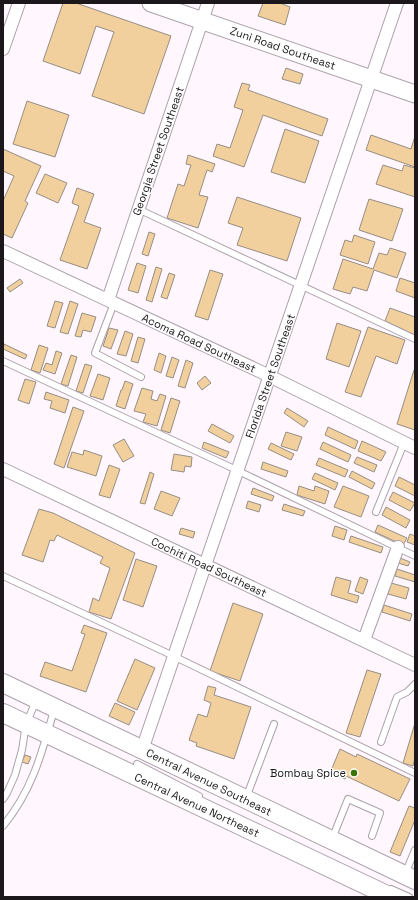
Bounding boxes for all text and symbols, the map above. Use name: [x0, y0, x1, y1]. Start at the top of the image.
street label: Zuni Road Southeast: [228, 23, 338, 73]
street label: Georgia Street Southeast: [129, 85, 187, 217]
street label: Acoma Road Southeast: [140, 310, 258, 376]
street label: Florida Street Southeast: [242, 312, 298, 440]
street label: Cochiti Road Southeast: [149, 534, 269, 600]
street label: Central Avenue Southeast: [144, 745, 274, 819]
place label: Bombay Spice: [270, 766, 346, 780]
marker: Bombay Spice: [349, 768, 359, 778]
street label: Central Avenue Northeast: [132, 770, 262, 840]

